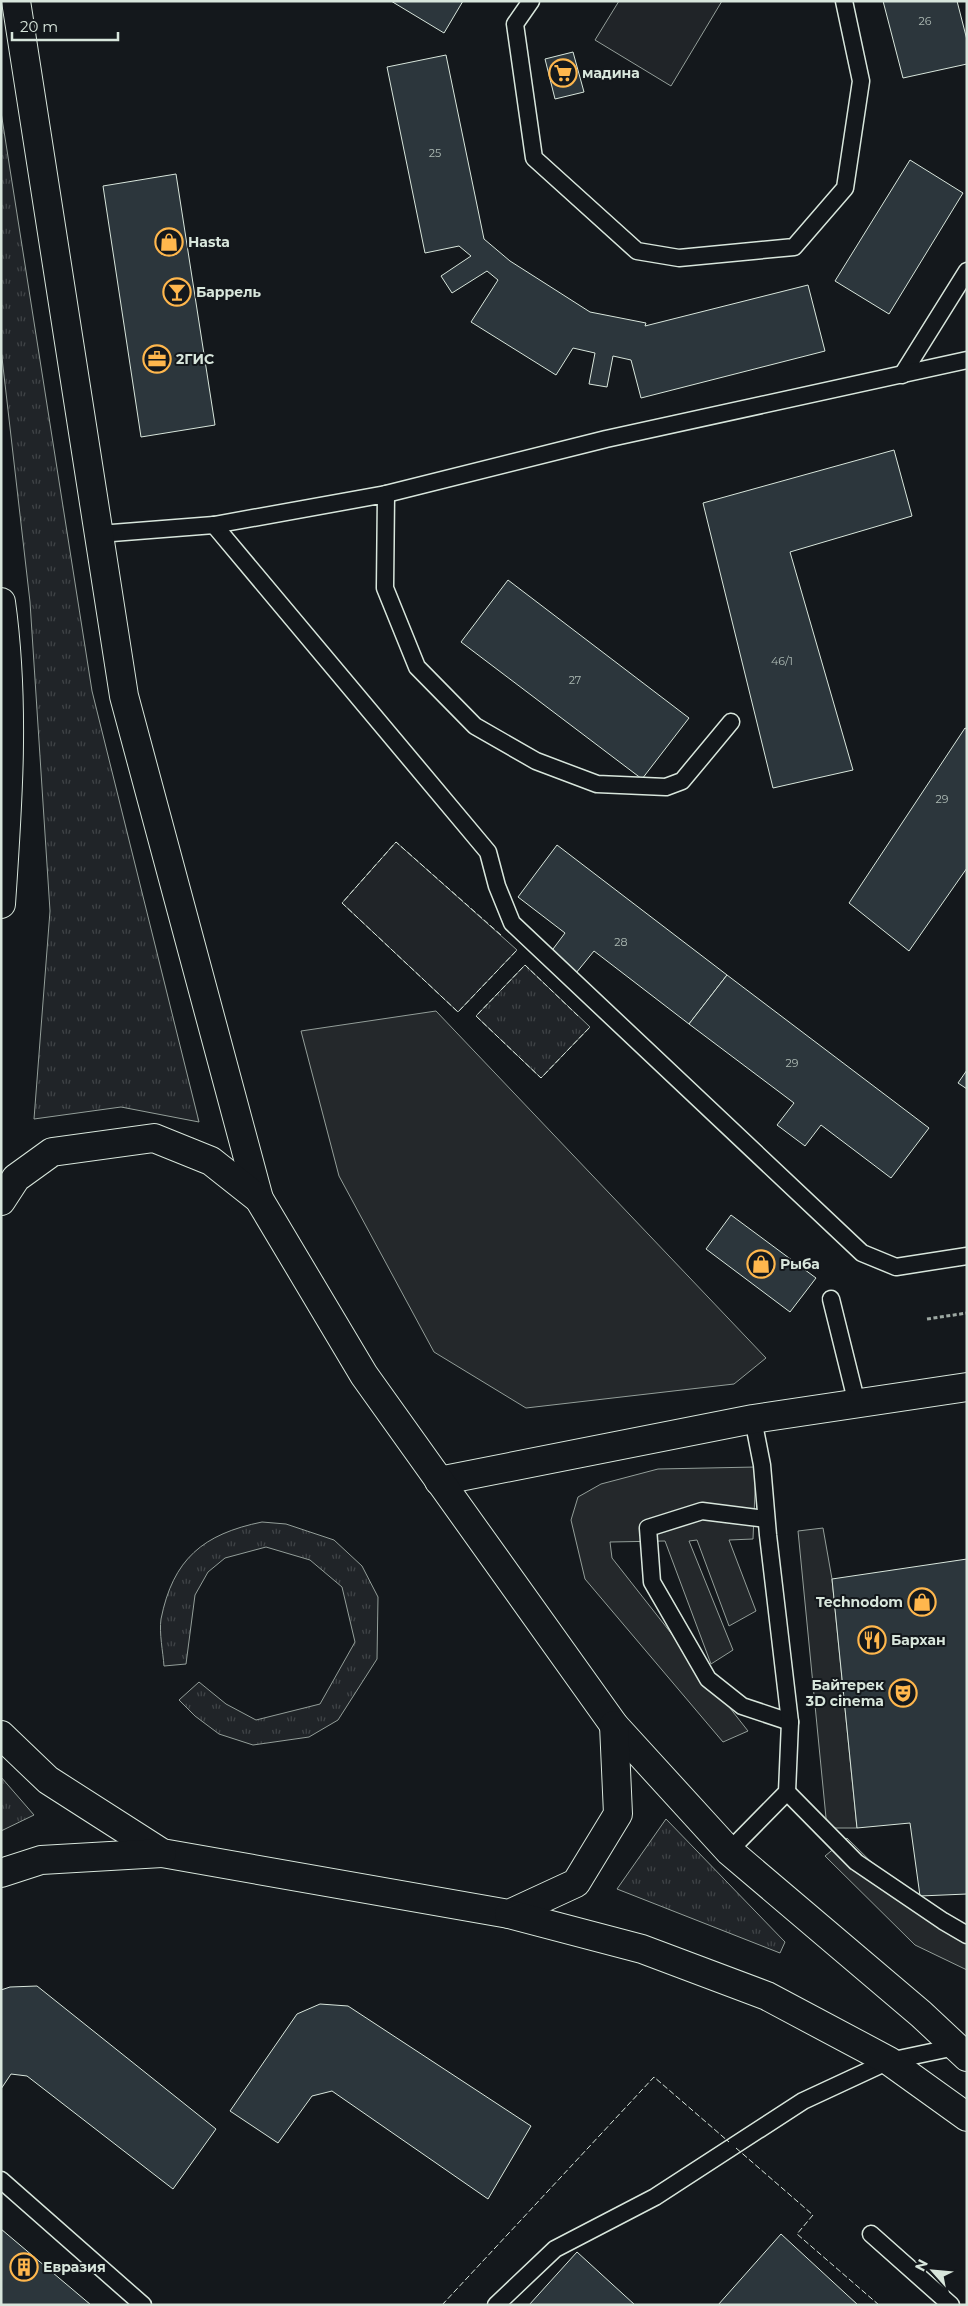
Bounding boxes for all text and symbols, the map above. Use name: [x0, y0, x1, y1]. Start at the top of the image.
scale bar: [12, 10, 119, 42]
house number: 26: [919, 14, 932, 28]
text: 20 m: [20, 17, 58, 36]
supermarket icon: мадина: [548, 58, 578, 88]
place label: мадина: [582, 64, 640, 82]
house number: 25: [429, 146, 441, 160]
shop icon: Hasta: [154, 227, 184, 257]
place label: Hasta: [188, 233, 230, 251]
bar icon: Баррель: [162, 277, 192, 307]
place label: Баррель: [196, 283, 261, 301]
office icon: 2ГИС: [142, 344, 172, 374]
place label: 2ГИС: [176, 350, 214, 368]
house number: 46/1: [771, 654, 793, 668]
house number: 27: [569, 673, 581, 687]
house number: 29: [936, 792, 949, 806]
house number: 28: [614, 935, 628, 949]
house number: 29: [786, 1056, 799, 1070]
shop icon: Рыба: [746, 1249, 776, 1279]
place label: Рыба: [780, 1255, 820, 1273]
shop icon: Technodom: [907, 1587, 937, 1617]
place label: Technodom: [816, 1593, 903, 1611]
restaurant icon: Бархан: [857, 1625, 887, 1655]
place label: Бархан: [891, 1631, 946, 1649]
place label: Байтерек 3D cinema: [805, 1676, 884, 1710]
theatre icon: Байтерек 3D cinema: [888, 1678, 918, 1708]
north arrow: [908, 2246, 958, 2296]
building icon: Евразия: [9, 2252, 39, 2282]
text: N: [911, 2256, 932, 2274]
place label: Евразия: [43, 2258, 106, 2276]

